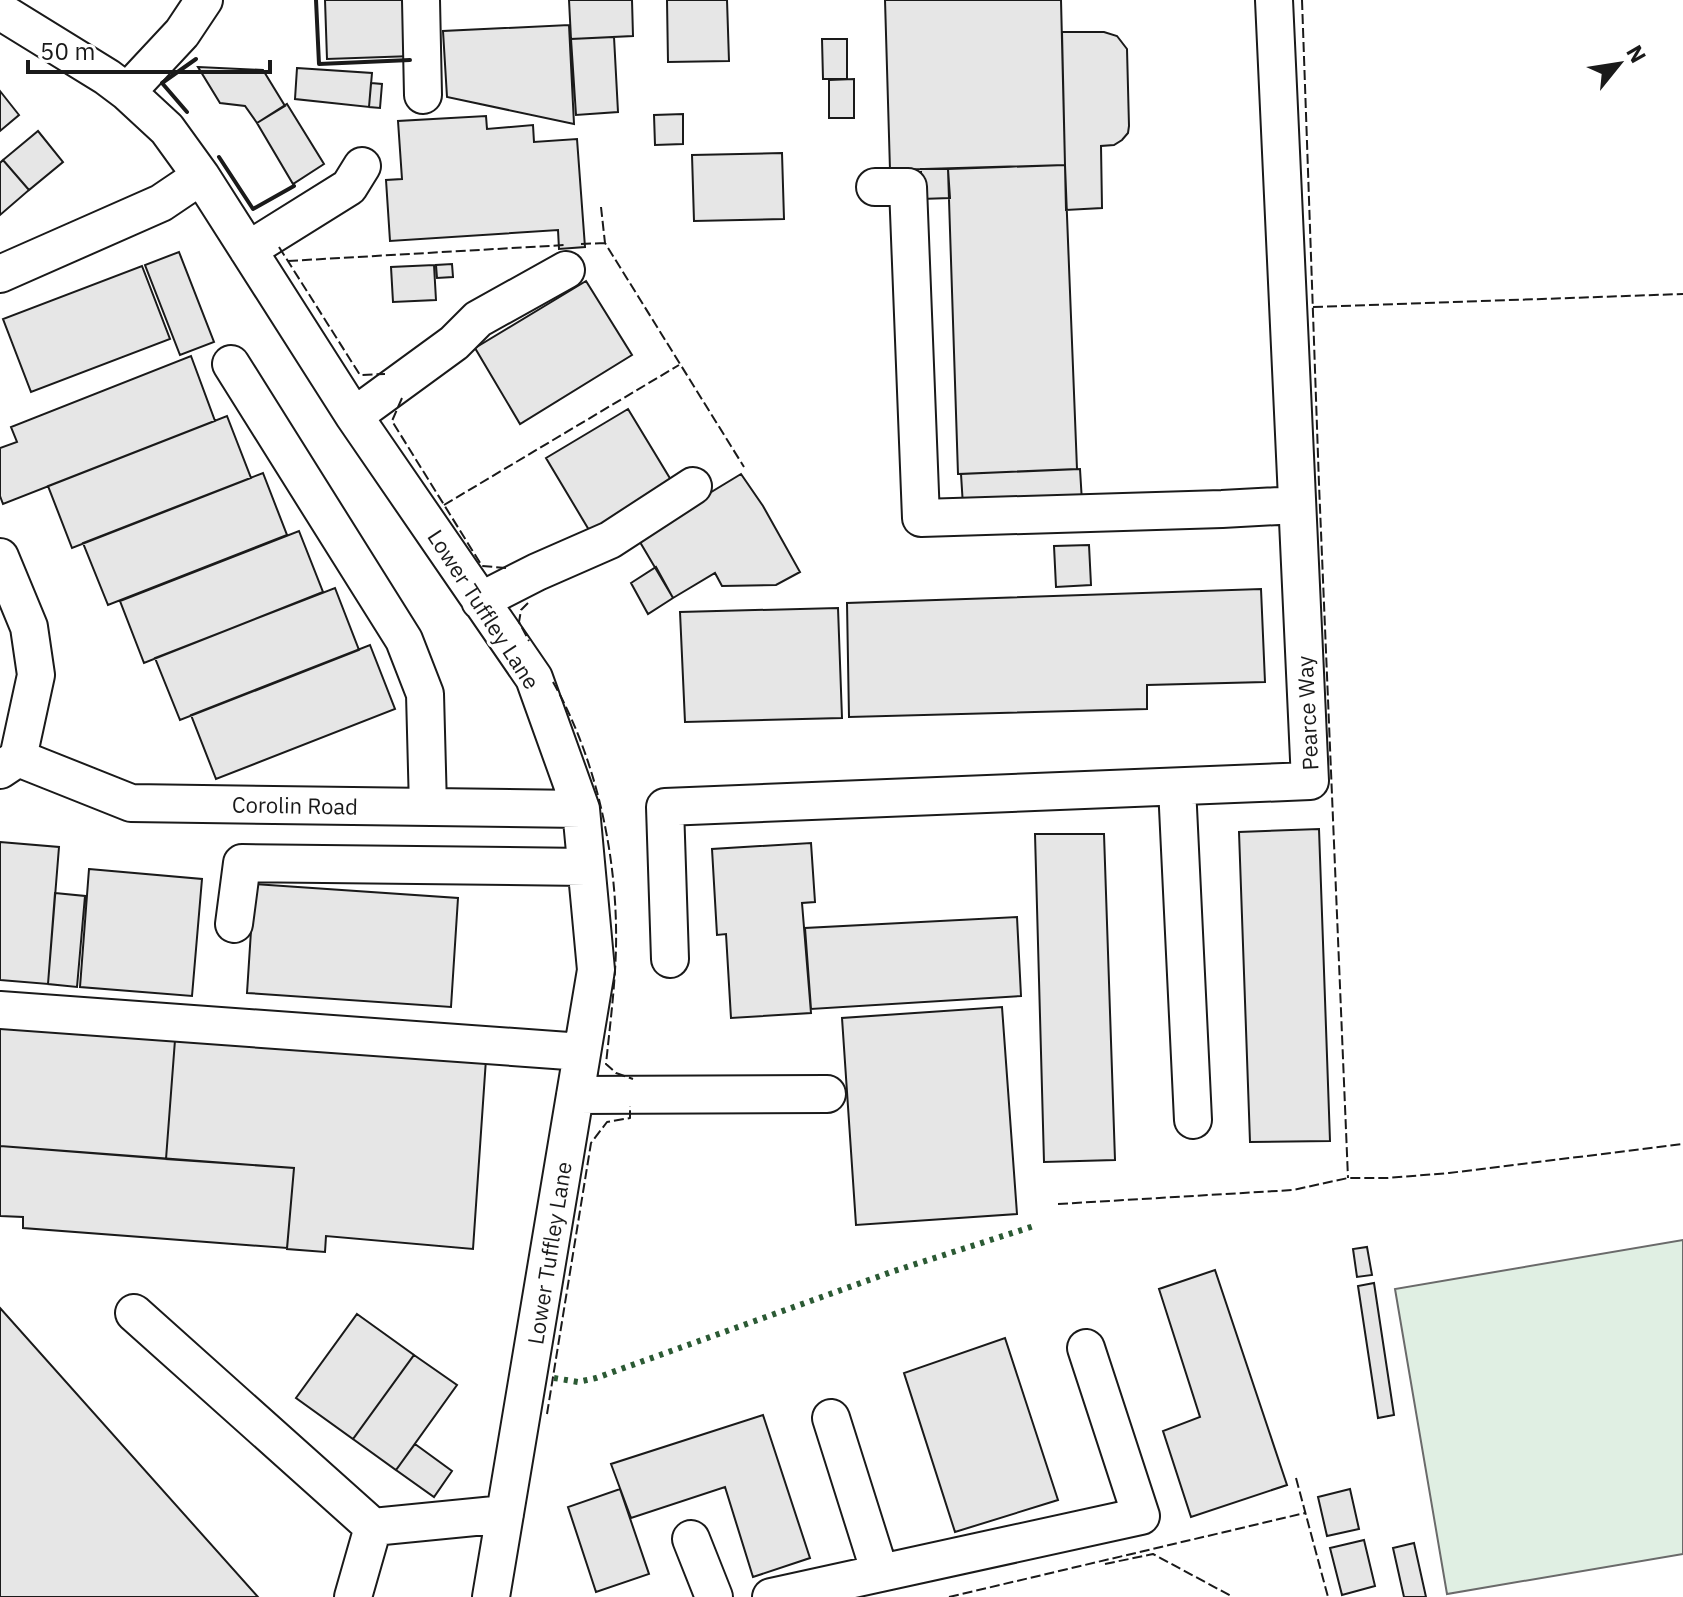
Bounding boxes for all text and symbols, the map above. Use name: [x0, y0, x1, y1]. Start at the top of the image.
scale bar: [28, 24, 270, 74]
north arrow: [1579, 24, 1659, 104]
text: 50 m: [40, 35, 95, 67]
text: N: [1620, 40, 1653, 68]
street label: Lower Tuffley Lane: [422, 524, 546, 694]
street label: Pearce Way: [1290, 655, 1324, 771]
street label: Corolin Road: [232, 789, 358, 821]
street label: Lower Tuffley Lane: [520, 1159, 578, 1347]

